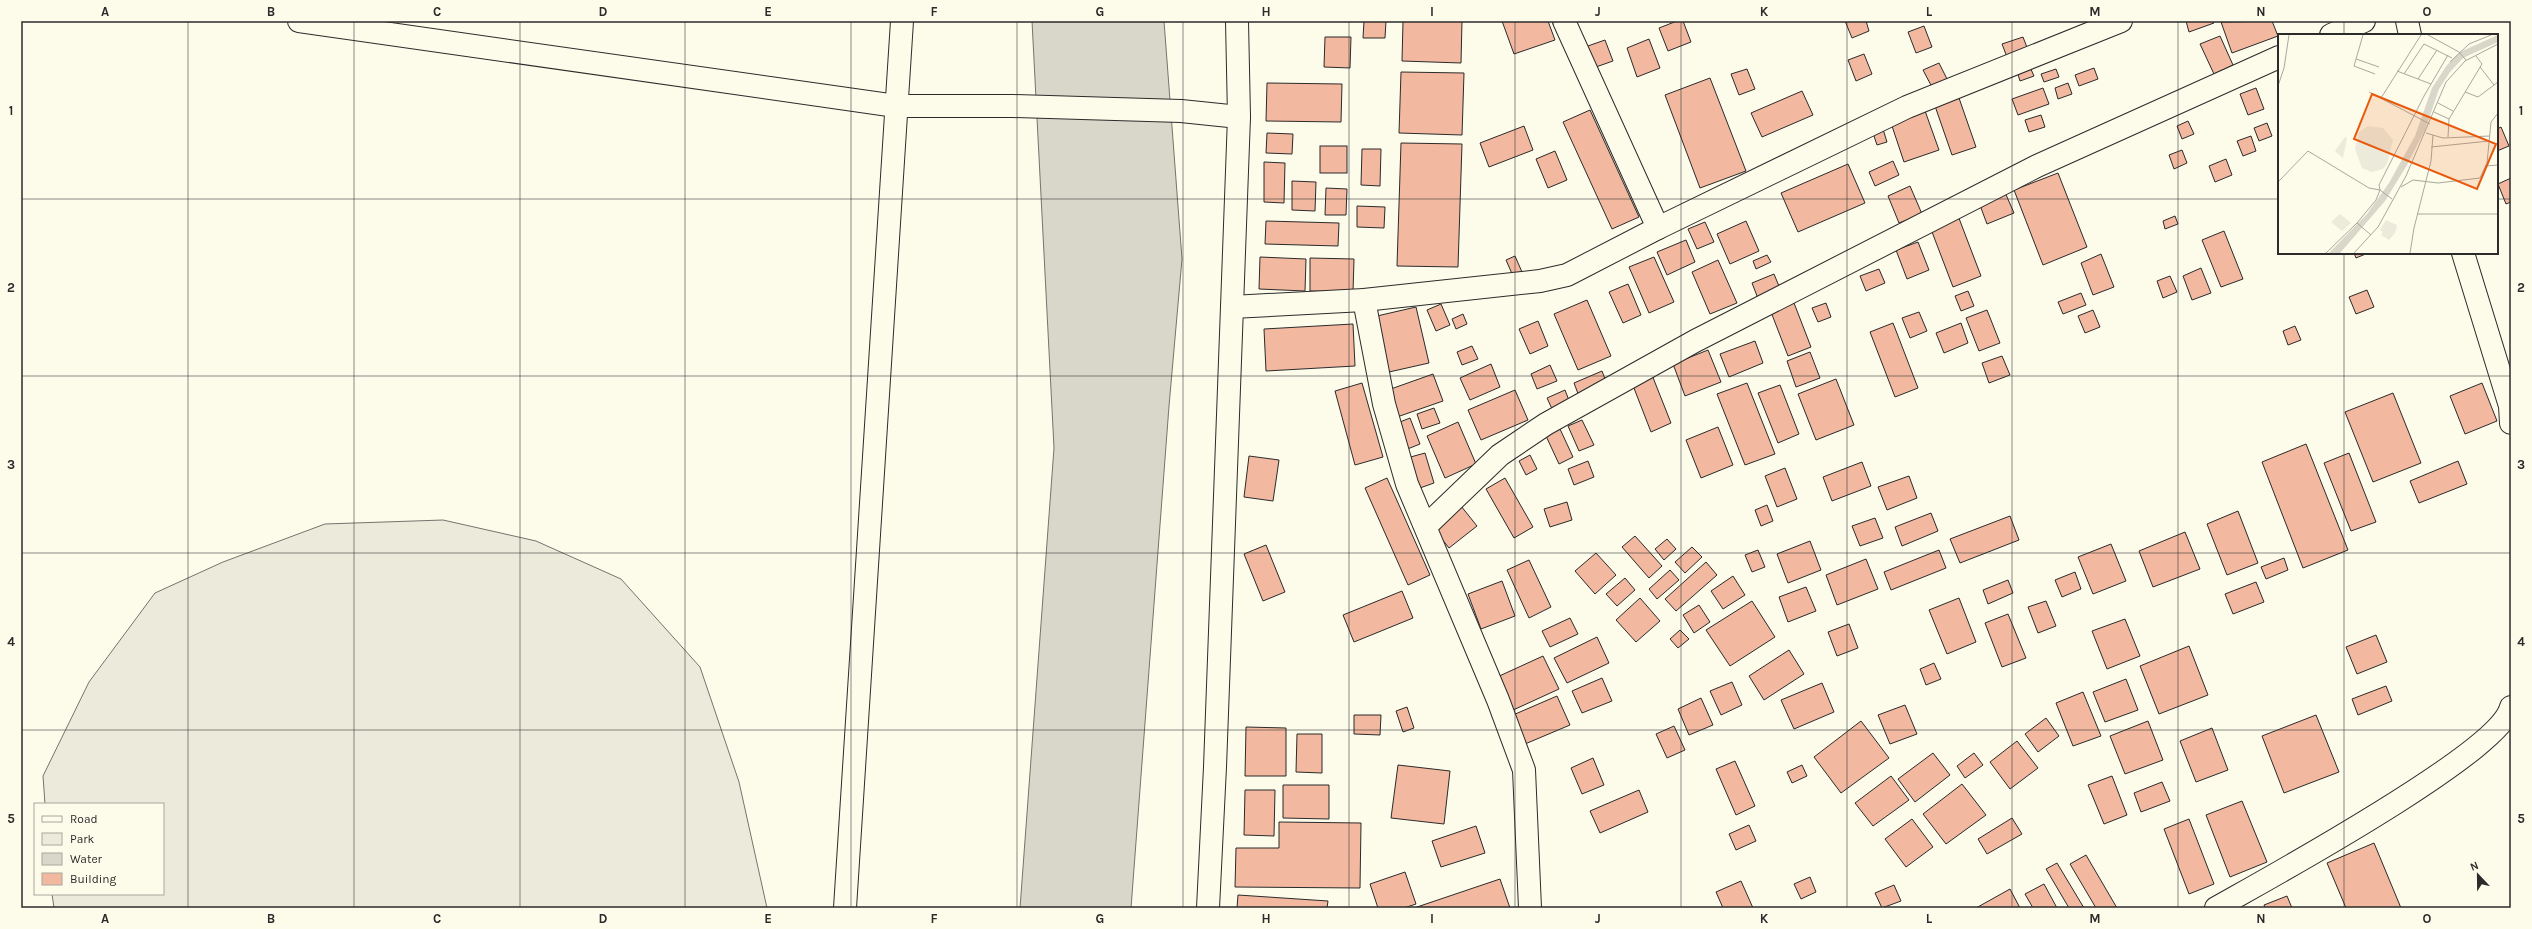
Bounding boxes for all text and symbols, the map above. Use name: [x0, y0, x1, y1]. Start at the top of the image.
text: A: [101, 4, 109, 19]
text: B: [267, 4, 275, 19]
text: C: [433, 4, 441, 19]
text: D: [599, 4, 608, 19]
text: E: [764, 4, 772, 19]
text: F: [930, 4, 938, 19]
text: G: [1096, 4, 1104, 19]
text: H: [1261, 4, 1271, 19]
text: I: [1430, 4, 1434, 19]
text: J: [1595, 4, 1601, 19]
text: K: [1760, 4, 1769, 19]
text: L: [1926, 4, 1933, 19]
text: M: [2089, 4, 2101, 19]
text: N: [2256, 4, 2266, 19]
text: O: [2423, 4, 2432, 19]
inset map: [2278, 34, 2498, 254]
text: 1: [9, 103, 13, 118]
text: 1: [2519, 103, 2523, 118]
text: 2: [7, 280, 15, 295]
text: 2: [2517, 280, 2525, 295]
text: 3: [7, 457, 15, 472]
text: 3: [2517, 457, 2525, 472]
text: 4: [7, 634, 15, 649]
text: 4: [2517, 634, 2525, 649]
legend: [34, 803, 164, 895]
text: 5: [7, 811, 15, 826]
text: 5: [2517, 811, 2525, 826]
text: Road: [70, 812, 98, 826]
text: Park: [70, 832, 95, 846]
text: Water: [70, 852, 103, 866]
north arrow: [2458, 855, 2498, 895]
text: N: [2468, 859, 2481, 874]
text: Building: [70, 872, 117, 886]
text: A: [101, 911, 109, 926]
text: B: [267, 911, 275, 926]
text: C: [433, 911, 441, 926]
text: D: [599, 911, 608, 926]
text: E: [764, 911, 772, 926]
text: F: [930, 911, 938, 926]
text: G: [1096, 911, 1104, 926]
text: H: [1261, 911, 1271, 926]
text: I: [1430, 911, 1434, 926]
text: J: [1595, 911, 1601, 926]
text: K: [1760, 911, 1769, 926]
text: L: [1926, 911, 1933, 926]
text: M: [2089, 911, 2101, 926]
text: N: [2256, 911, 2266, 926]
text: O: [2423, 911, 2432, 926]

